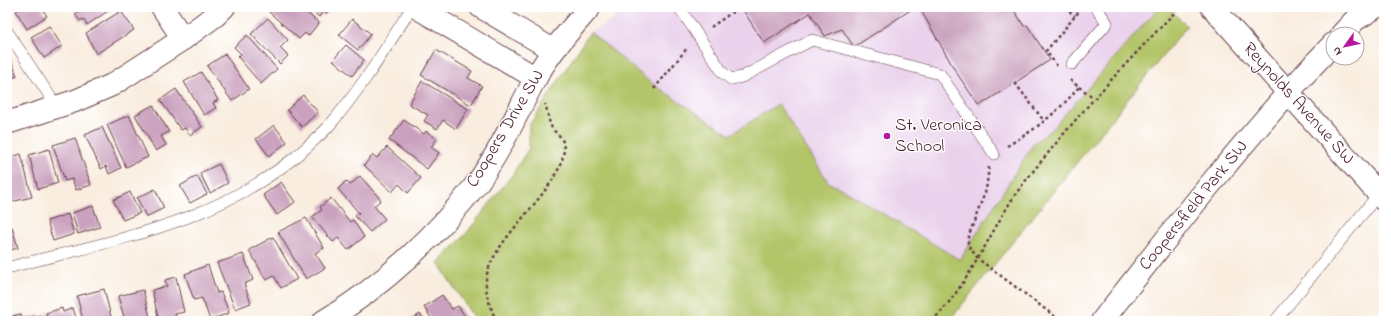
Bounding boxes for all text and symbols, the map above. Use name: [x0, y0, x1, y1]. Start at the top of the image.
north arrow: [1325, 26, 1365, 66]
street label: Reynolds Avenue SW: [1236, 37, 1360, 171]
text: N: [1329, 43, 1346, 58]
street label: Coopers Drive SW: [461, 65, 551, 193]
place label: St. Veronica School: [895, 113, 982, 160]
marker: St. Veronica School: [882, 131, 892, 141]
street label: Coopersfield Park SW: [1133, 135, 1255, 277]

